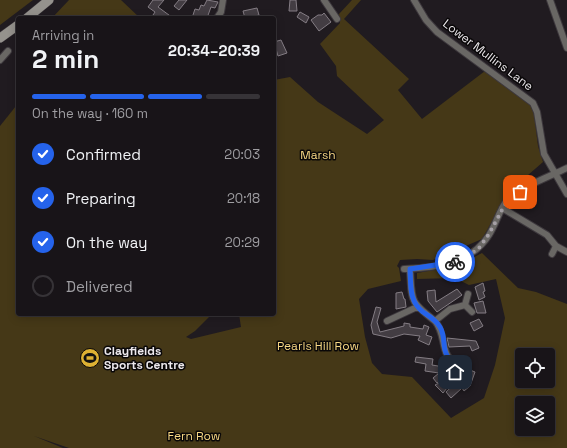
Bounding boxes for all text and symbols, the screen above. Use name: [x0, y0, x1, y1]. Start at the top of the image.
street label: Lower Mullins Lane: [440, 16, 536, 94]
text: Arriving in: [32, 27, 94, 44]
text: 20:34–20:39: [168, 41, 260, 60]
text: 2 min: [32, 42, 99, 76]
text: On the way · 160 m: [32, 105, 148, 122]
icon: check: [32, 143, 54, 165]
text: Confirmed: [66, 145, 141, 164]
text: 20:03: [224, 146, 260, 163]
park label: Marsh: [300, 147, 336, 163]
pin: [503, 175, 537, 209]
icon: bag: [509, 181, 531, 203]
icon: check: [32, 187, 54, 209]
text: Preparing: [66, 189, 136, 208]
text: 20:18: [227, 190, 260, 207]
icon: check: [32, 231, 54, 253]
text: On the way: [66, 233, 147, 252]
text: 20:29: [225, 234, 260, 251]
courier: [435, 242, 475, 282]
icon: bike: [444, 251, 466, 273]
text: Delivered: [66, 277, 133, 296]
park label: Pearls Hill Row: [277, 338, 359, 354]
place label: Clayfields Sports Centre: [104, 343, 185, 373]
sports icon: Clayfields Sports Centre: [79, 347, 101, 369]
map controls: [515, 348, 555, 436]
button: locate: [515, 348, 555, 388]
pin: [438, 355, 472, 389]
icon: home: [444, 361, 466, 383]
button: layers: [515, 396, 555, 436]
park label: Fern Row: [168, 428, 220, 444]

